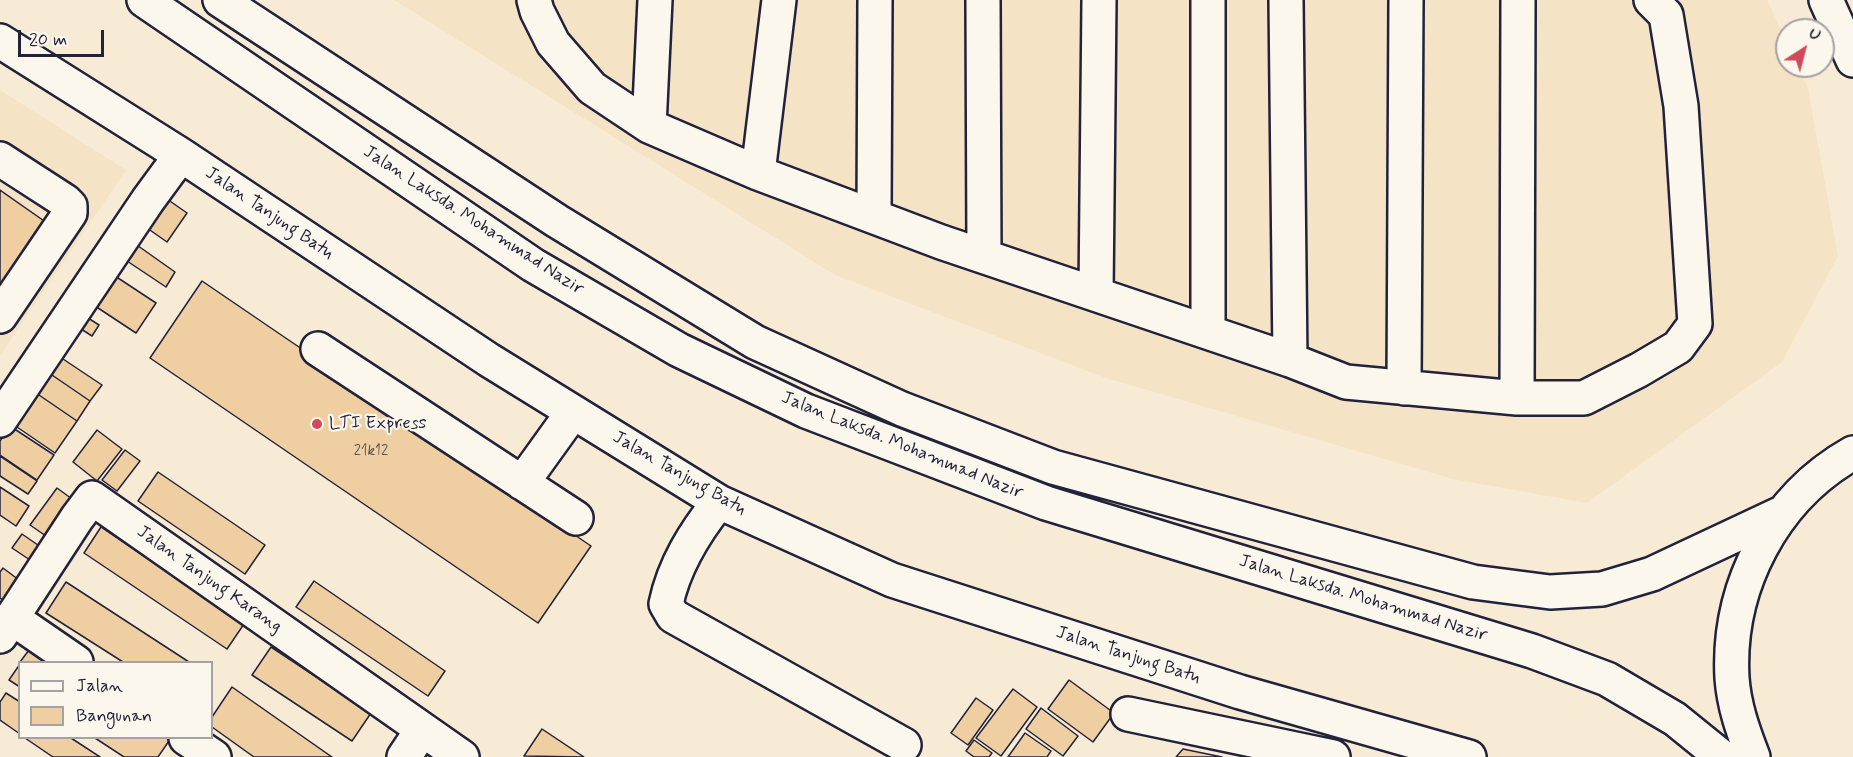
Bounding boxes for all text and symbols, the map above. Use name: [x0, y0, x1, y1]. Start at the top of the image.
scale bar: [21, 18, 106, 56]
north arrow: [1775, 18, 1835, 78]
text: U: [1804, 23, 1825, 46]
text: 20 m: [29, 28, 67, 52]
street label: Jalan Laksda. Mohammad Nazir: [359, 141, 587, 301]
street label: Jalan Tanjung Batu: [201, 163, 337, 265]
street label: Jalan Laksda. Mohammad Nazir: [778, 388, 1026, 504]
place label: LTI Express: [329, 413, 427, 435]
marker: LTI Express: [310, 417, 324, 431]
street label: Jalan Tanjung Batu: [609, 427, 749, 521]
house number: 21k12: [354, 443, 388, 461]
street label: Jalan Tanjung Karang: [132, 522, 286, 638]
street label: Jalan Laksda. Mohammad Nazir: [1236, 551, 1490, 647]
street label: Jalan Tanjung Batu: [1053, 623, 1203, 689]
legend: [18, 661, 213, 739]
text: Jalan: [76, 674, 123, 698]
text: Bangunan: [76, 704, 152, 728]

